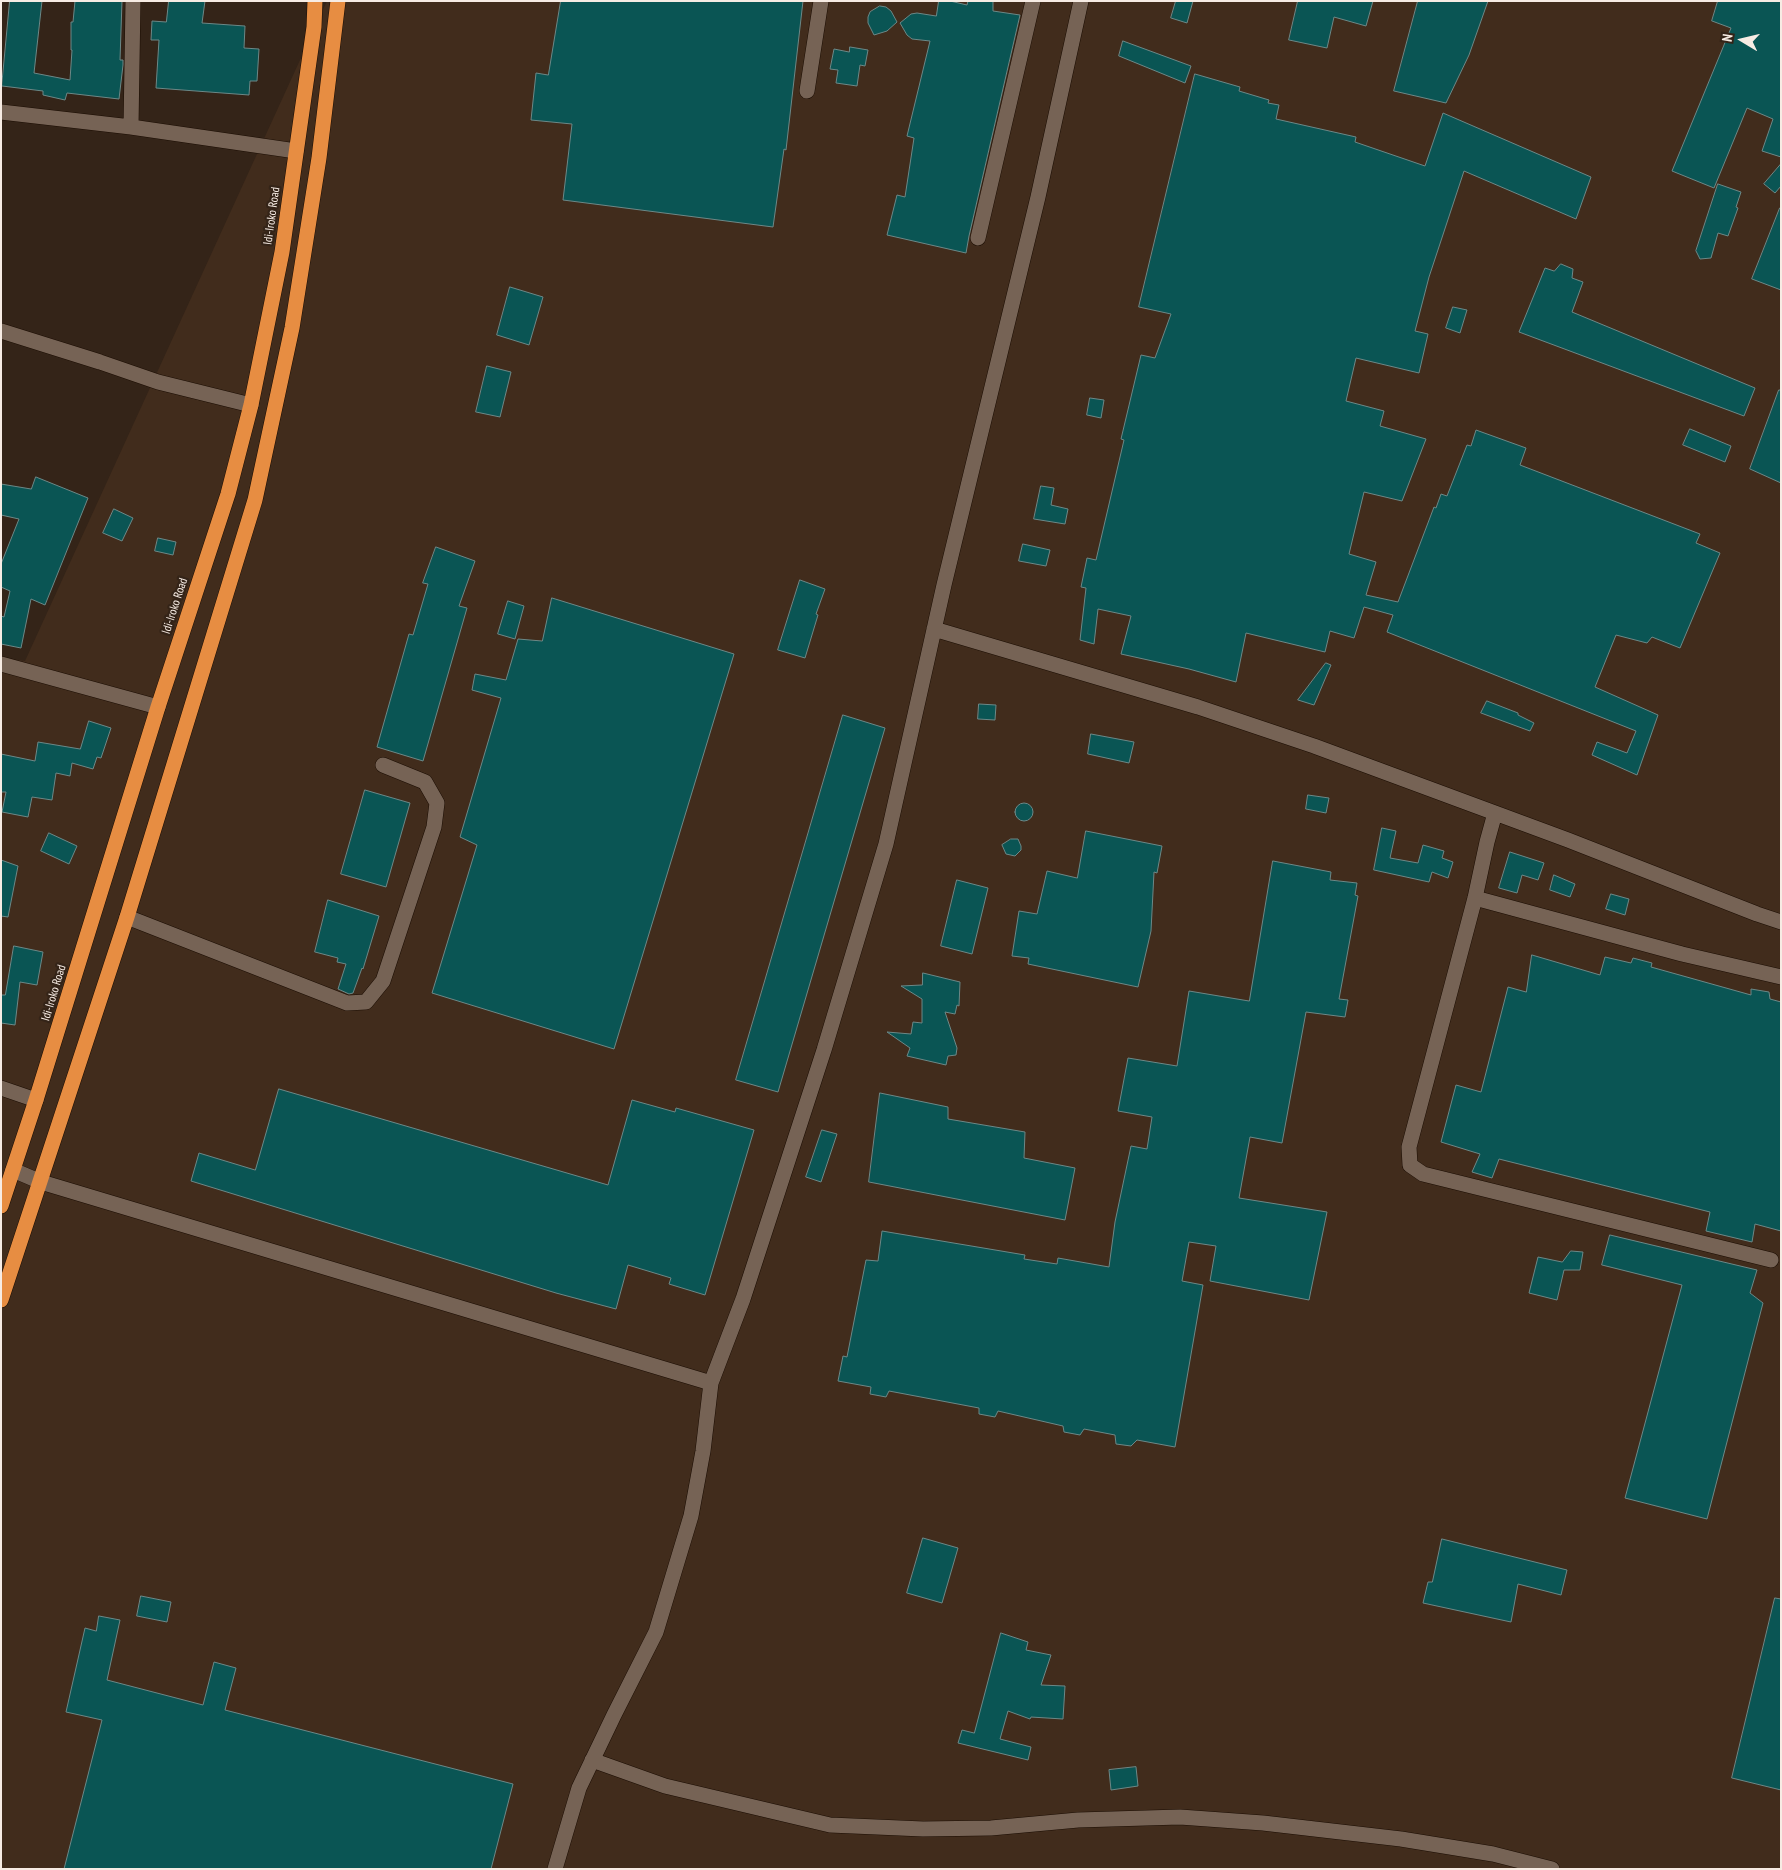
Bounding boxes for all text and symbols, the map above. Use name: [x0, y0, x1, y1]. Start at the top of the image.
north arrow: [1717, 15, 1767, 65]
text: N: [1718, 33, 1737, 43]
street label: Idi-Iroko Road: [261, 186, 283, 246]
street label: Idi-Iroko Road: [159, 576, 191, 636]
street label: Idi-Iroko Road: [39, 963, 69, 1023]

